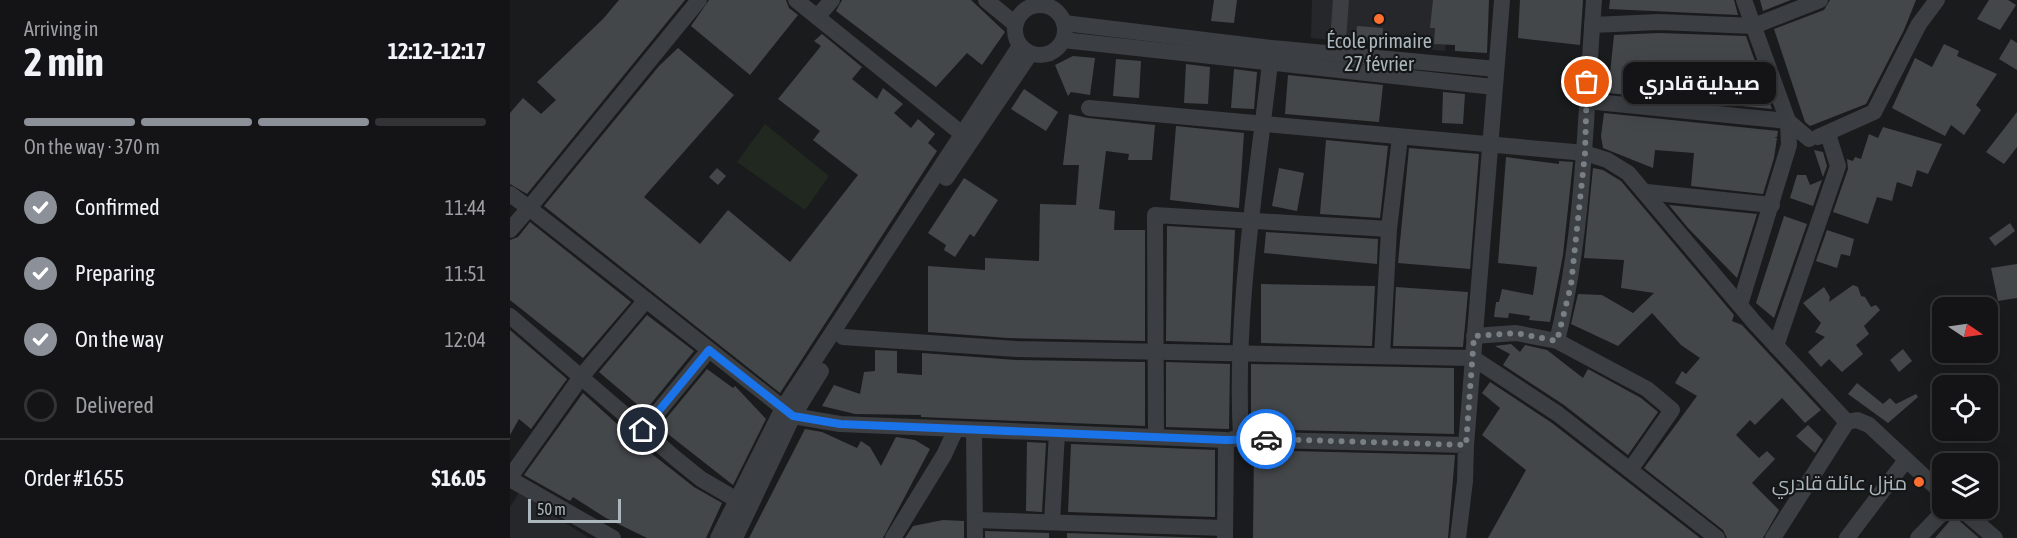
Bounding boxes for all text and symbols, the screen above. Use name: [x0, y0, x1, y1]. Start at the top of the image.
marker: École primaire 27 février: [1372, 12, 1386, 26]
text: Arriving in: [24, 17, 98, 40]
place label: École primaire 27 février: [1326, 29, 1432, 75]
text: 12:12–12:17: [388, 38, 486, 64]
text: 2 min: [24, 40, 104, 84]
pin: [1561, 56, 1612, 107]
callout: صيدلية قادري: [1623, 61, 1776, 103]
icon: bag: [1570, 65, 1603, 98]
text: صيدلية قادري: [1639, 71, 1760, 94]
text: On the way · 370 m: [24, 135, 160, 158]
icon: check: [24, 191, 57, 224]
text: Confirmed: [75, 194, 160, 220]
text: 11:44: [445, 196, 486, 219]
icon: check: [24, 257, 57, 290]
text: Preparing: [75, 260, 155, 286]
text: 11:51: [445, 262, 486, 285]
north arrow: [1932, 297, 1998, 363]
map controls: [1932, 297, 1998, 519]
icon: check: [24, 323, 57, 356]
text: On the way: [75, 326, 164, 352]
text: 12:04: [444, 328, 486, 351]
button: locate: [1932, 375, 1998, 441]
text: Delivered: [75, 392, 154, 418]
pin: [617, 404, 668, 455]
courier: [1236, 409, 1296, 469]
icon: home: [626, 413, 659, 446]
icon: car: [1250, 423, 1283, 456]
button: layers: [1932, 453, 1998, 519]
text: Order #1655: [24, 465, 124, 491]
text: $16.05: [431, 465, 486, 491]
place label: منزل عائلة قادري: [1772, 471, 1907, 499]
marker: منزل عائلة قادري: [1912, 475, 1926, 489]
scale bar: [528, 496, 621, 524]
text: 50 m: [537, 500, 566, 518]

